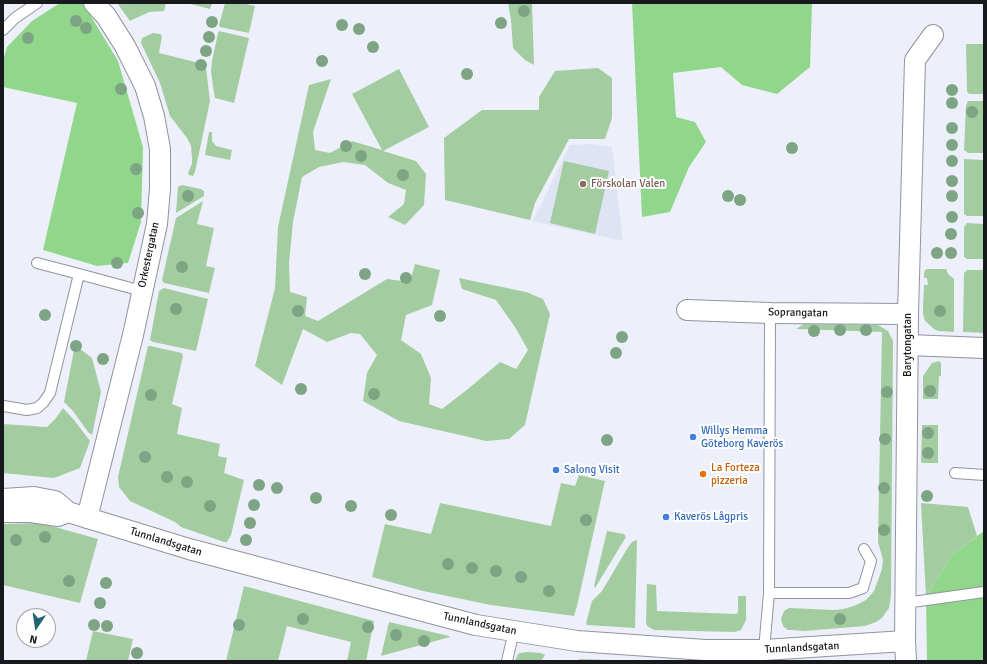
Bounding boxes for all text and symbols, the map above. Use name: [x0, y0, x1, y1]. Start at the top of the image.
place label: Förskolan Valen: [591, 177, 665, 191]
marker: Förskolan Valen: [578, 179, 588, 189]
street label: Orkestergatan: [136, 221, 162, 289]
street label: Soprangatan: [768, 306, 828, 320]
street label: Barytongatan: [901, 313, 915, 377]
place label: Willys Hemma Göteborg Kaverös: [701, 424, 783, 450]
marker: Willys Hemma Göteborg Kaverös: [688, 432, 698, 442]
place label: La Forteza pizzeria: [711, 461, 760, 487]
place label: Salong Visit: [564, 463, 620, 477]
marker: Salong Visit: [551, 465, 561, 475]
marker: La Forteza pizzeria: [698, 469, 708, 479]
place label: Kaverös Lågpris: [674, 510, 748, 524]
marker: Kaverös Lågpris: [661, 512, 671, 522]
street label: Tunnlandsgatan: [128, 525, 204, 559]
north arrow: [16, 608, 56, 648]
street label: Tunnlandsgatan: [442, 610, 518, 638]
text: N: [28, 632, 39, 646]
street label: Tunnlandsgatan: [764, 639, 840, 657]

